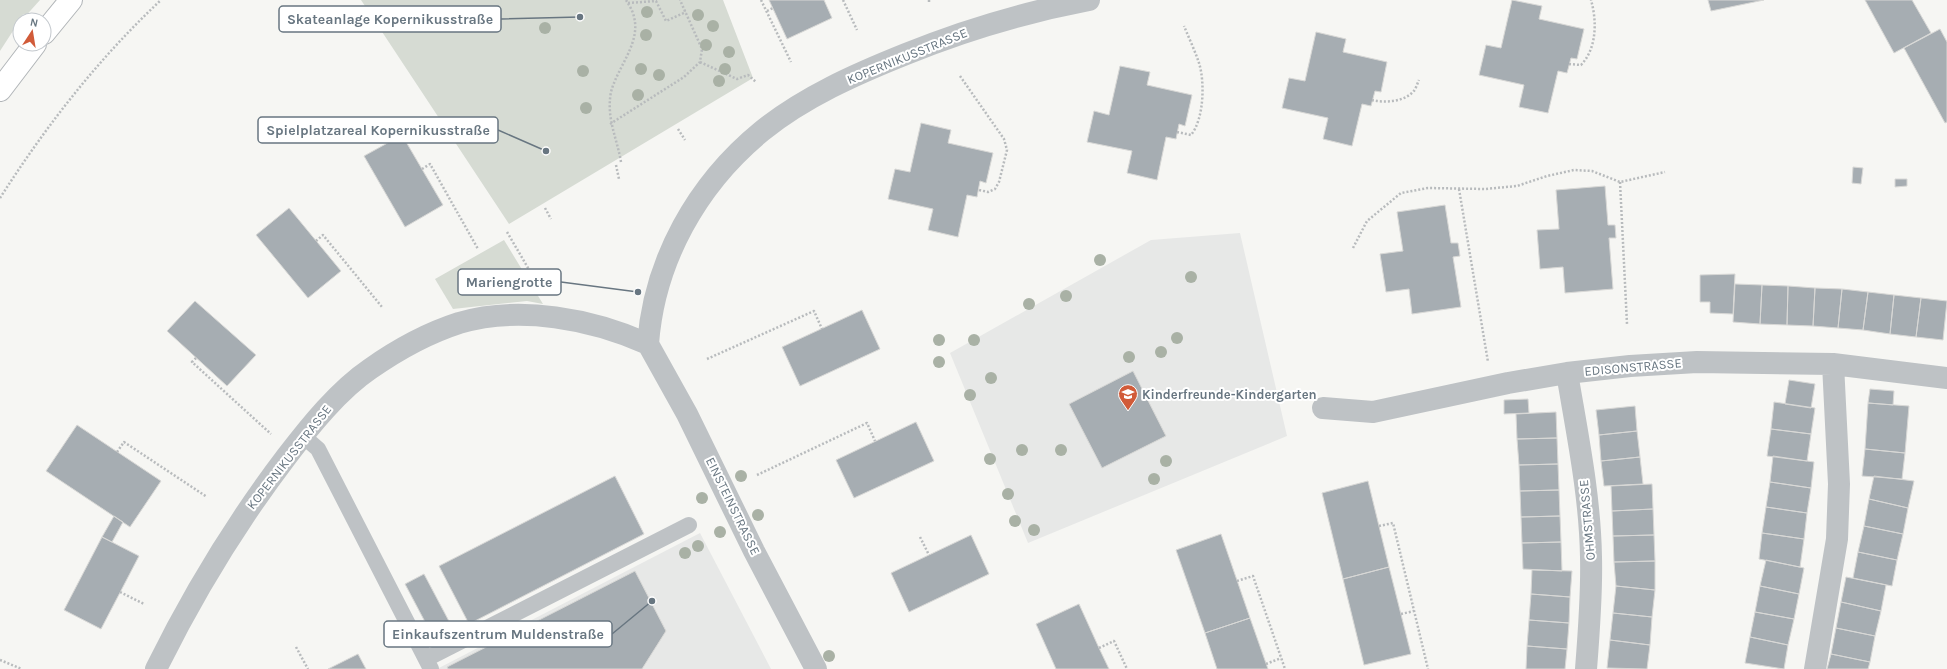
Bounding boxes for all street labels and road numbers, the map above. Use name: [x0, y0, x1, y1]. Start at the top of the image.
street label: KOPERNIKUSSTRASSE: [845, 25, 969, 87]
street label: EDISONSTRASSE: [1584, 355, 1682, 379]
street label: KOPERNIKUSSTRASSE: [244, 402, 334, 512]
street label: EINSTEINSTRASSE: [703, 455, 763, 557]
street label: OHMSTRASSE: [1576, 479, 1598, 561]

